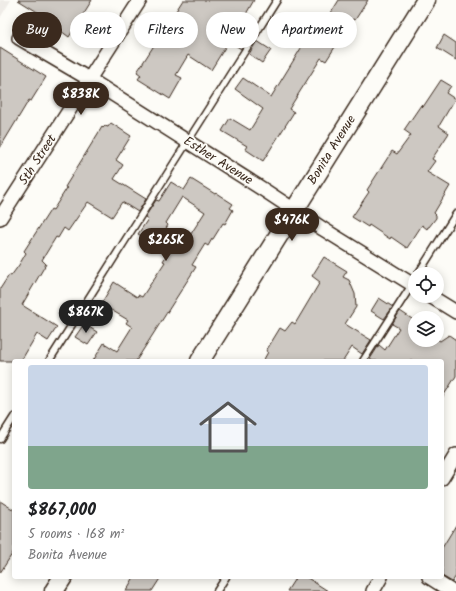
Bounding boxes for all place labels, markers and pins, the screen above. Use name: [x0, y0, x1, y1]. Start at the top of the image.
pin: $838K: [53, 82, 109, 116]
pin: $476K: [264, 208, 320, 242]
pin: $265K: [138, 228, 194, 262]
pin: $867K: [58, 300, 114, 334]

